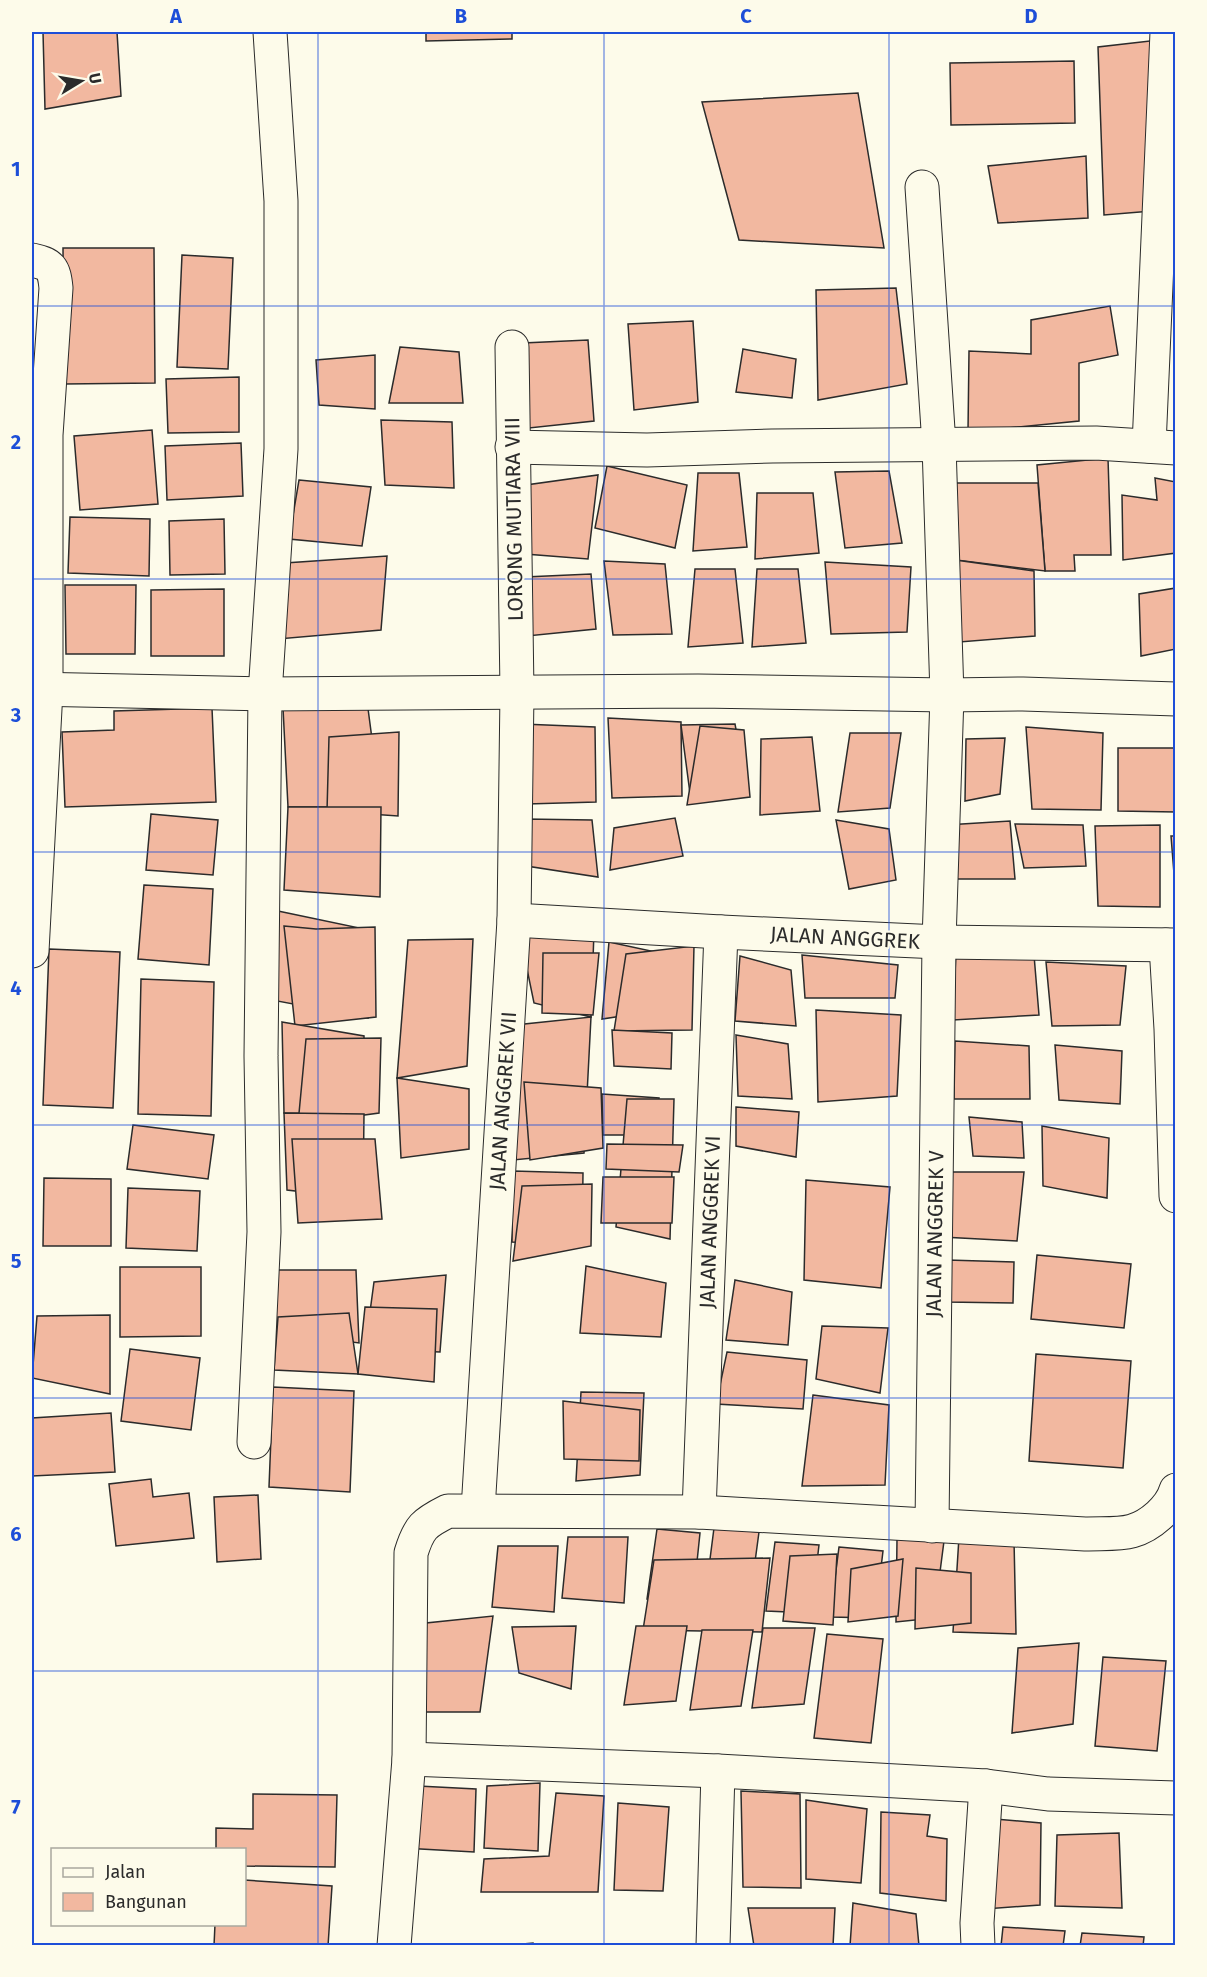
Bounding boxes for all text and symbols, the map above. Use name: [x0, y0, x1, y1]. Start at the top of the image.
text: A: [169, 4, 183, 28]
text: B: [455, 4, 467, 28]
text: C: [740, 4, 752, 28]
text: D: [1024, 4, 1038, 28]
north arrow: [51, 51, 111, 111]
text: U: [85, 71, 106, 85]
text: 1: [11, 157, 21, 181]
street label: LORONG MUTIARA VIII: [499, 417, 529, 621]
text: 2: [11, 430, 21, 454]
text: 3: [10, 703, 21, 727]
street label: JALAN ANGGREK: [769, 921, 921, 955]
text: 4: [10, 976, 22, 1000]
street label: JALAN ANGGREK VII: [484, 1010, 522, 1192]
street label: JALAN ANGGREK VI: [694, 1135, 726, 1309]
street label: JALAN ANGGREK V: [921, 1150, 949, 1318]
text: 5: [11, 1249, 22, 1273]
text: 6: [10, 1522, 22, 1546]
text: 7: [11, 1795, 21, 1819]
legend: [51, 1848, 246, 1926]
text: Jalan: [105, 1861, 146, 1883]
text: Bangunan: [105, 1891, 187, 1913]

